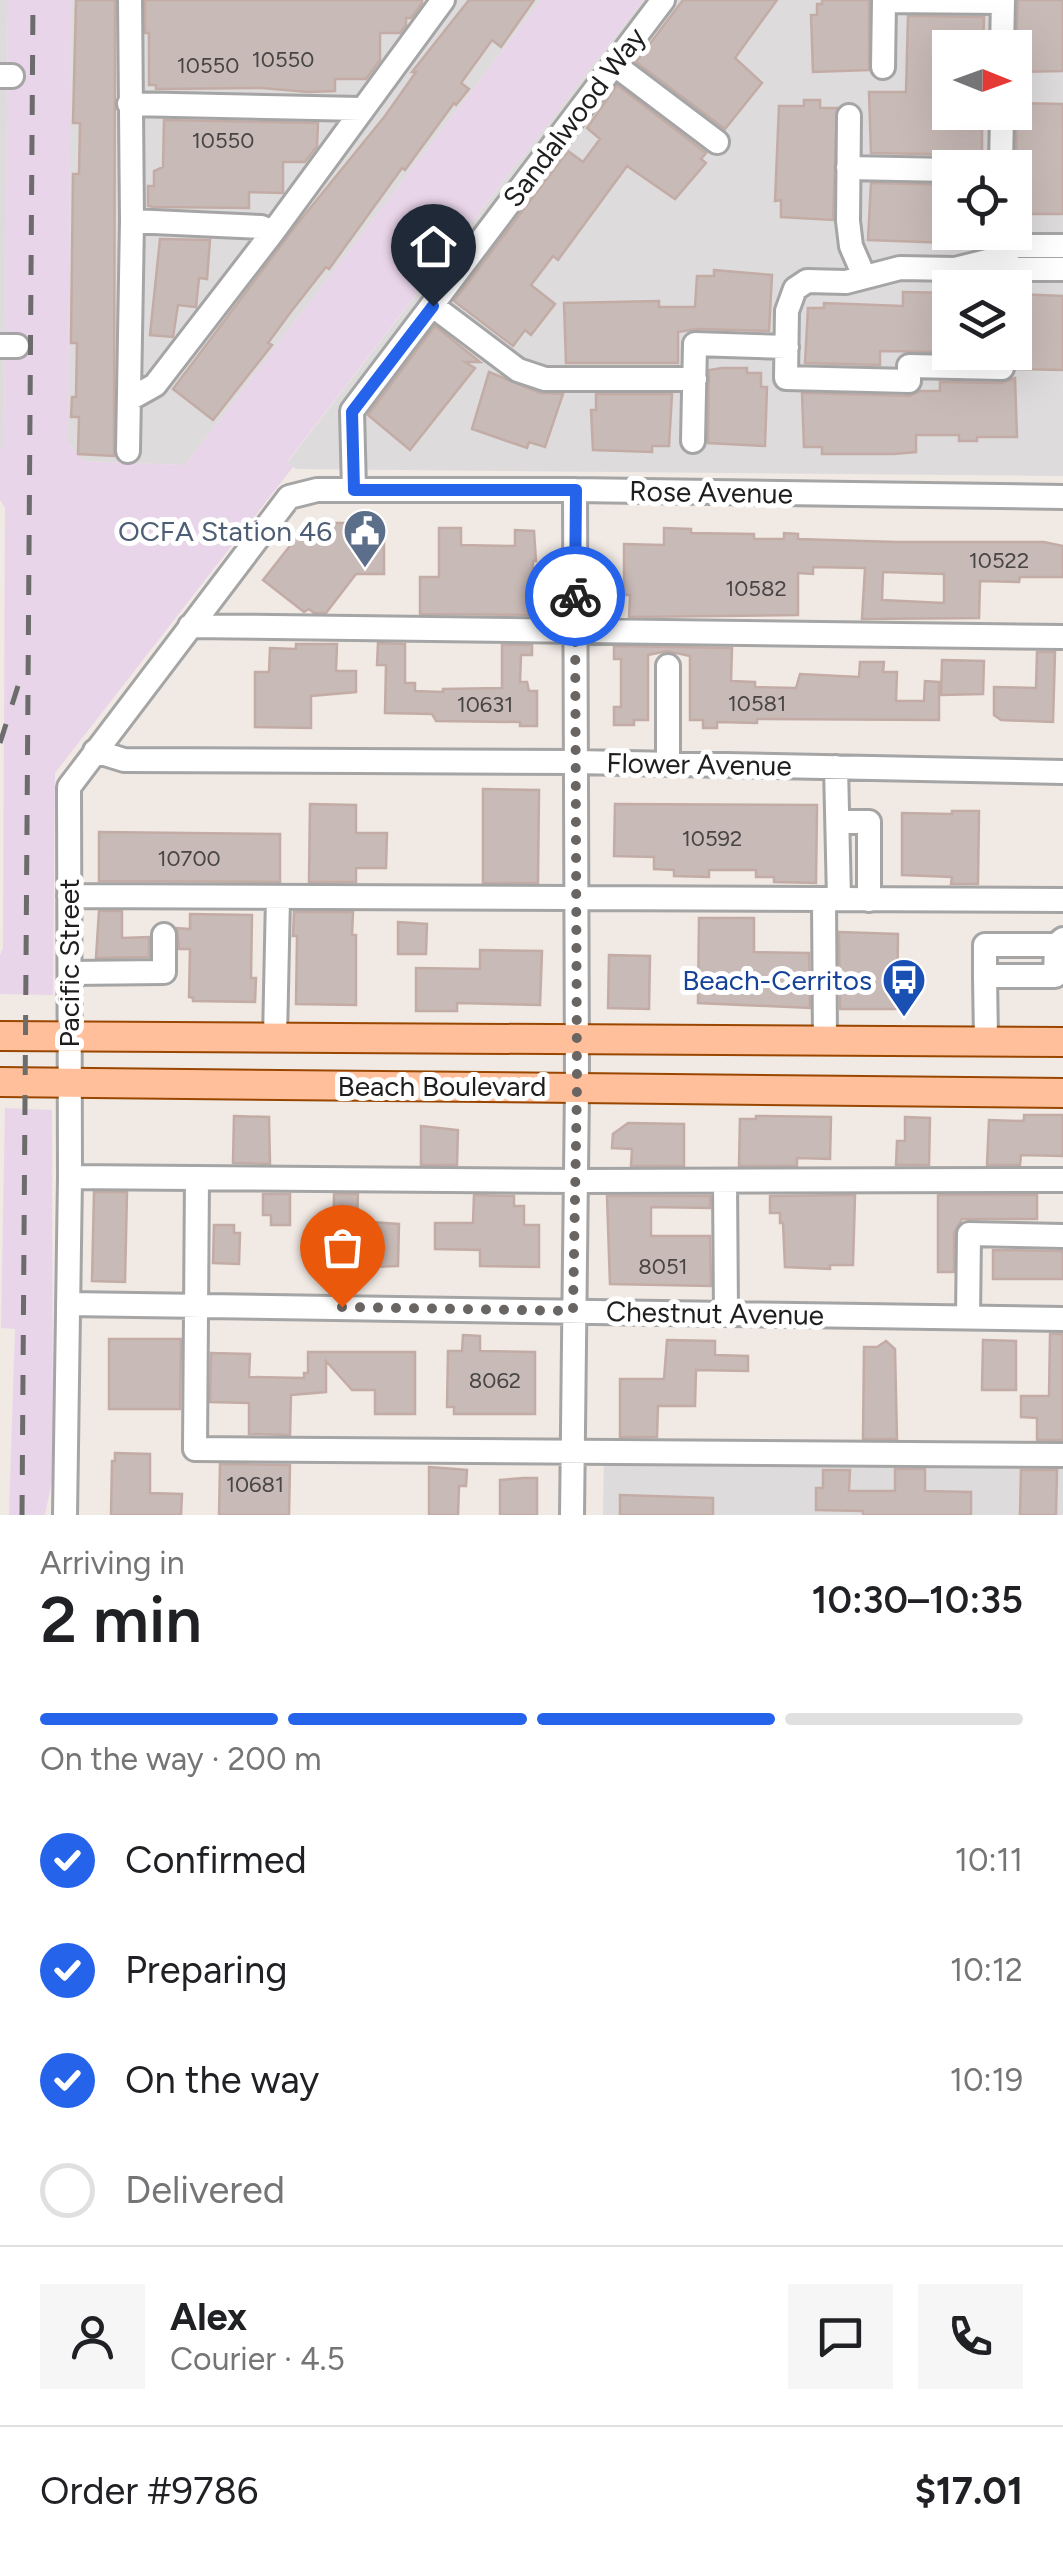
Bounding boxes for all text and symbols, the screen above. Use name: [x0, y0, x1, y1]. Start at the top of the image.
street label: Sandalwood Way: [495, 20, 653, 213]
north arrow: [932, 30, 1032, 130]
map controls: [932, 30, 1032, 370]
house number: 10550: [252, 46, 314, 73]
house number: 10550: [177, 52, 239, 79]
house number: 10550: [192, 127, 254, 154]
button: locate: [932, 150, 1032, 250]
pin: [391, 204, 476, 307]
icon: home: [406, 219, 461, 274]
button: layers: [932, 270, 1032, 370]
street label: Rose Avenue: [629, 474, 793, 510]
public building icon: OCFA Station 46: [342, 508, 388, 569]
place label: OCFA Station 46: [118, 514, 332, 548]
courier: [525, 546, 625, 646]
house number: 10522: [969, 547, 1029, 574]
icon: bike: [548, 569, 603, 624]
house number: 10582: [725, 575, 787, 602]
house number: 10581: [728, 690, 786, 717]
house number: 10631: [457, 691, 513, 718]
street label: Flower Avenue: [606, 745, 792, 783]
house number: 10592: [682, 825, 742, 852]
house number: 10700: [157, 845, 221, 872]
street label: Pacific Street: [52, 878, 86, 1048]
bus stop icon: Beach-Cerritos: [881, 957, 927, 1018]
place label: Beach-Cerritos: [682, 963, 872, 997]
street label: Beach Boulevard: [338, 1069, 546, 1103]
pin: [300, 1205, 385, 1308]
icon: bag: [315, 1220, 370, 1275]
house number: 8051: [638, 1253, 688, 1280]
street label: Chestnut Avenue: [606, 1294, 824, 1332]
house number: 8062: [469, 1367, 521, 1394]
house number: 10681: [226, 1471, 284, 1498]
text: Arriving in: [40, 1544, 185, 1582]
text: 10:30–10:35: [811, 1577, 1023, 1623]
text: 2 min: [40, 1580, 202, 1658]
text: On the way · 200 m: [40, 1740, 322, 1778]
icon: check: [40, 1833, 95, 1888]
text: Confirmed: [125, 1837, 307, 1883]
text: 10:11: [955, 1841, 1023, 1879]
icon: check: [40, 1943, 95, 1998]
text: Preparing: [125, 1947, 287, 1993]
text: 10:12: [950, 1951, 1023, 1989]
icon: check: [40, 2053, 95, 2108]
text: On the way: [125, 2057, 319, 2103]
text: 10:19: [950, 2061, 1023, 2099]
text: Delivered: [125, 2167, 285, 2213]
button: person: [40, 2284, 145, 2389]
button: chat: [788, 2284, 893, 2389]
button: phone: [918, 2284, 1023, 2389]
text: Alex: [170, 2294, 247, 2340]
text: Courier · 4.5: [170, 2340, 345, 2378]
text: Order #9786: [40, 2468, 258, 2514]
text: $17.01: [915, 2468, 1023, 2514]

